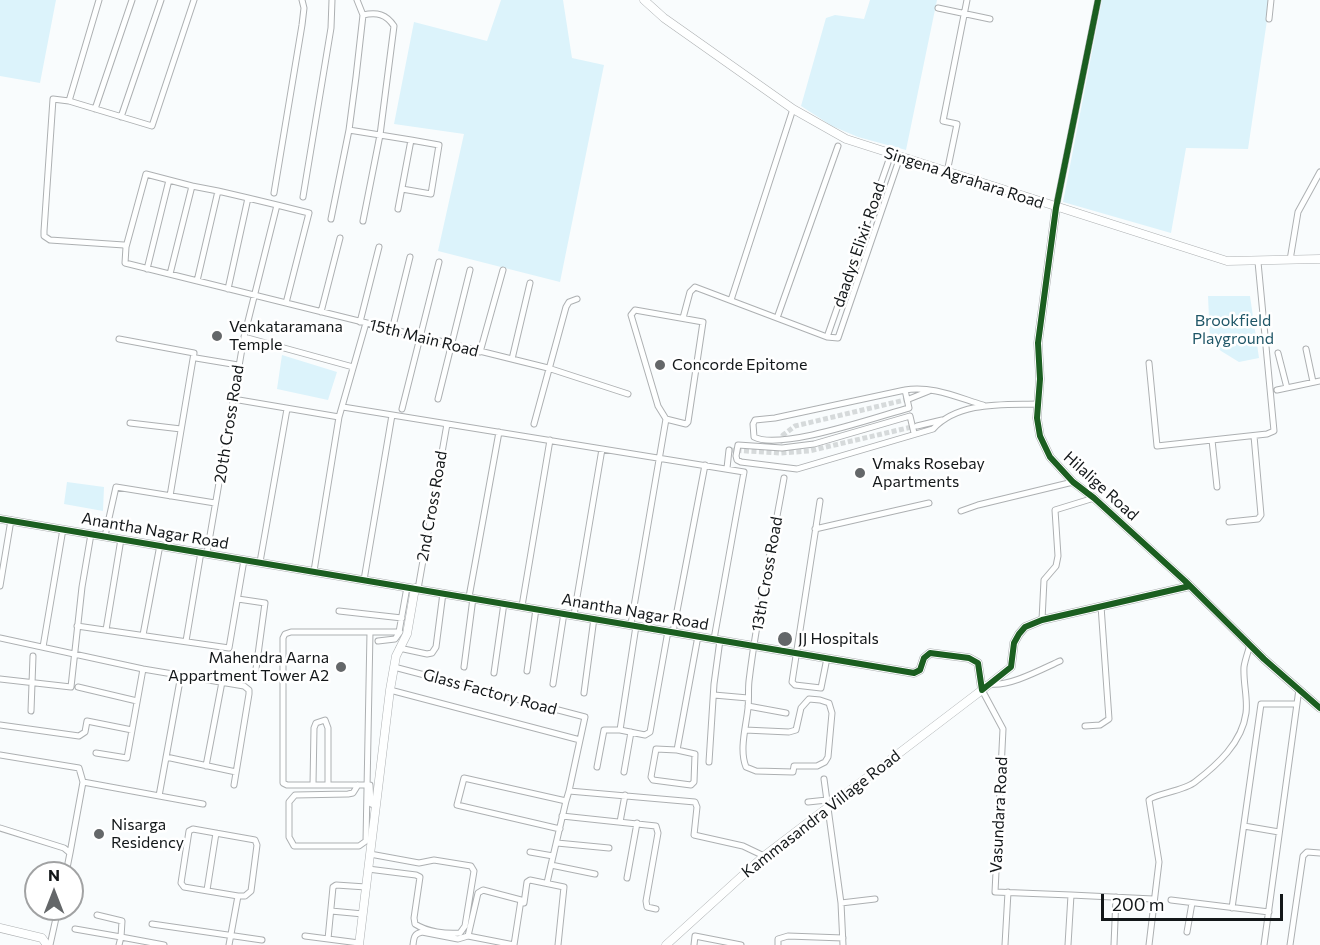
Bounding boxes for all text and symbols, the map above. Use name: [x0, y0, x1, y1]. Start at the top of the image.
street label: Singena Agrahara Road: [882, 143, 1046, 213]
street label: daadys Elixir Road: [829, 180, 889, 310]
park label: Brookfield Playground: [1192, 311, 1274, 349]
street label: 15th Main Road: [367, 315, 481, 361]
place label: Venkataramana Temple: [229, 317, 343, 355]
marker: Venkataramana Temple: [210, 329, 224, 343]
place label: Concorde Epitome: [672, 355, 807, 375]
marker: Concorde Epitome: [653, 358, 667, 372]
street label: 20th Cross Road: [210, 363, 248, 485]
street label: Hilalige Road: [1060, 447, 1142, 525]
street label: 2nd Cross Road: [413, 449, 451, 563]
place label: Vmaks Rosebay Apartments: [872, 454, 985, 492]
marker: Vmaks Rosebay Apartments: [853, 466, 867, 480]
street label: Anantha Nagar Road: [80, 509, 230, 553]
street label: 13th Cross Road: [747, 515, 787, 633]
street label: Anantha Nagar Road: [560, 590, 710, 634]
place label: JJ Hospitals: [798, 629, 879, 649]
marker: JJ Hospitals: [776, 630, 794, 648]
place label: Mahendra Aarna Appartment Tower A2: [168, 648, 329, 686]
marker: Mahendra Aarna Appartment Tower A2: [334, 660, 348, 674]
street label: Glass Factory Road: [421, 665, 559, 719]
street label: Kammasandra Village Road: [738, 746, 904, 882]
street label: Vasundara Road: [986, 756, 1012, 874]
place label: Nisarga Residency: [111, 815, 184, 853]
marker: Nisarga Residency: [92, 827, 106, 841]
north arrow: [24, 861, 84, 921]
text: N: [48, 865, 60, 884]
scale bar: [1104, 882, 1286, 920]
text: 200 m: [1112, 893, 1165, 915]

